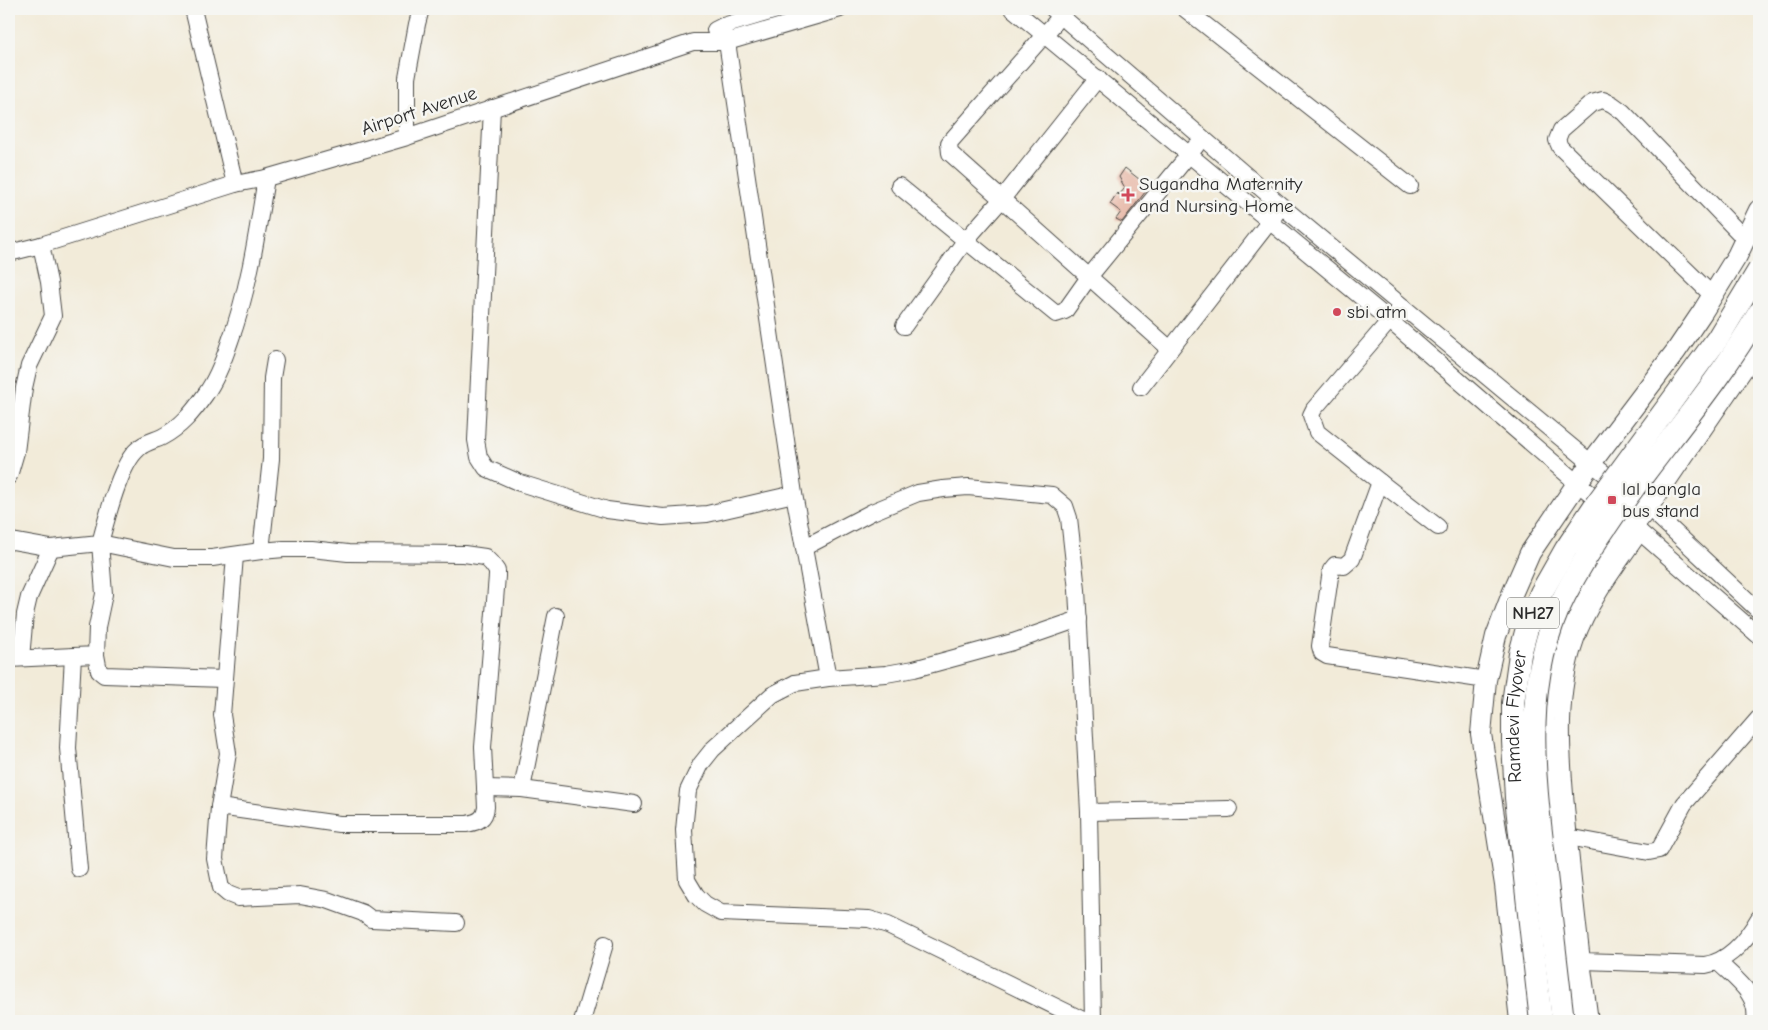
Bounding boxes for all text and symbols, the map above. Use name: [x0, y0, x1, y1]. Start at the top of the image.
street label: Airport Avenue: [358, 82, 480, 140]
place label: Sugandha Maternity and Nursing Home: [1139, 173, 1303, 217]
marker: Sugandha Maternity and Nursing Home: [1121, 188, 1135, 202]
place label: sbi atm: [1347, 301, 1407, 323]
marker: sbi atm: [1331, 306, 1343, 318]
place label: lal bangla bus stand: [1622, 478, 1701, 522]
marker: lal bangla bus stand: [1606, 494, 1618, 506]
road number: NH27: [1507, 598, 1559, 628]
street label: Ramdevi Flyover: [1501, 649, 1531, 783]

